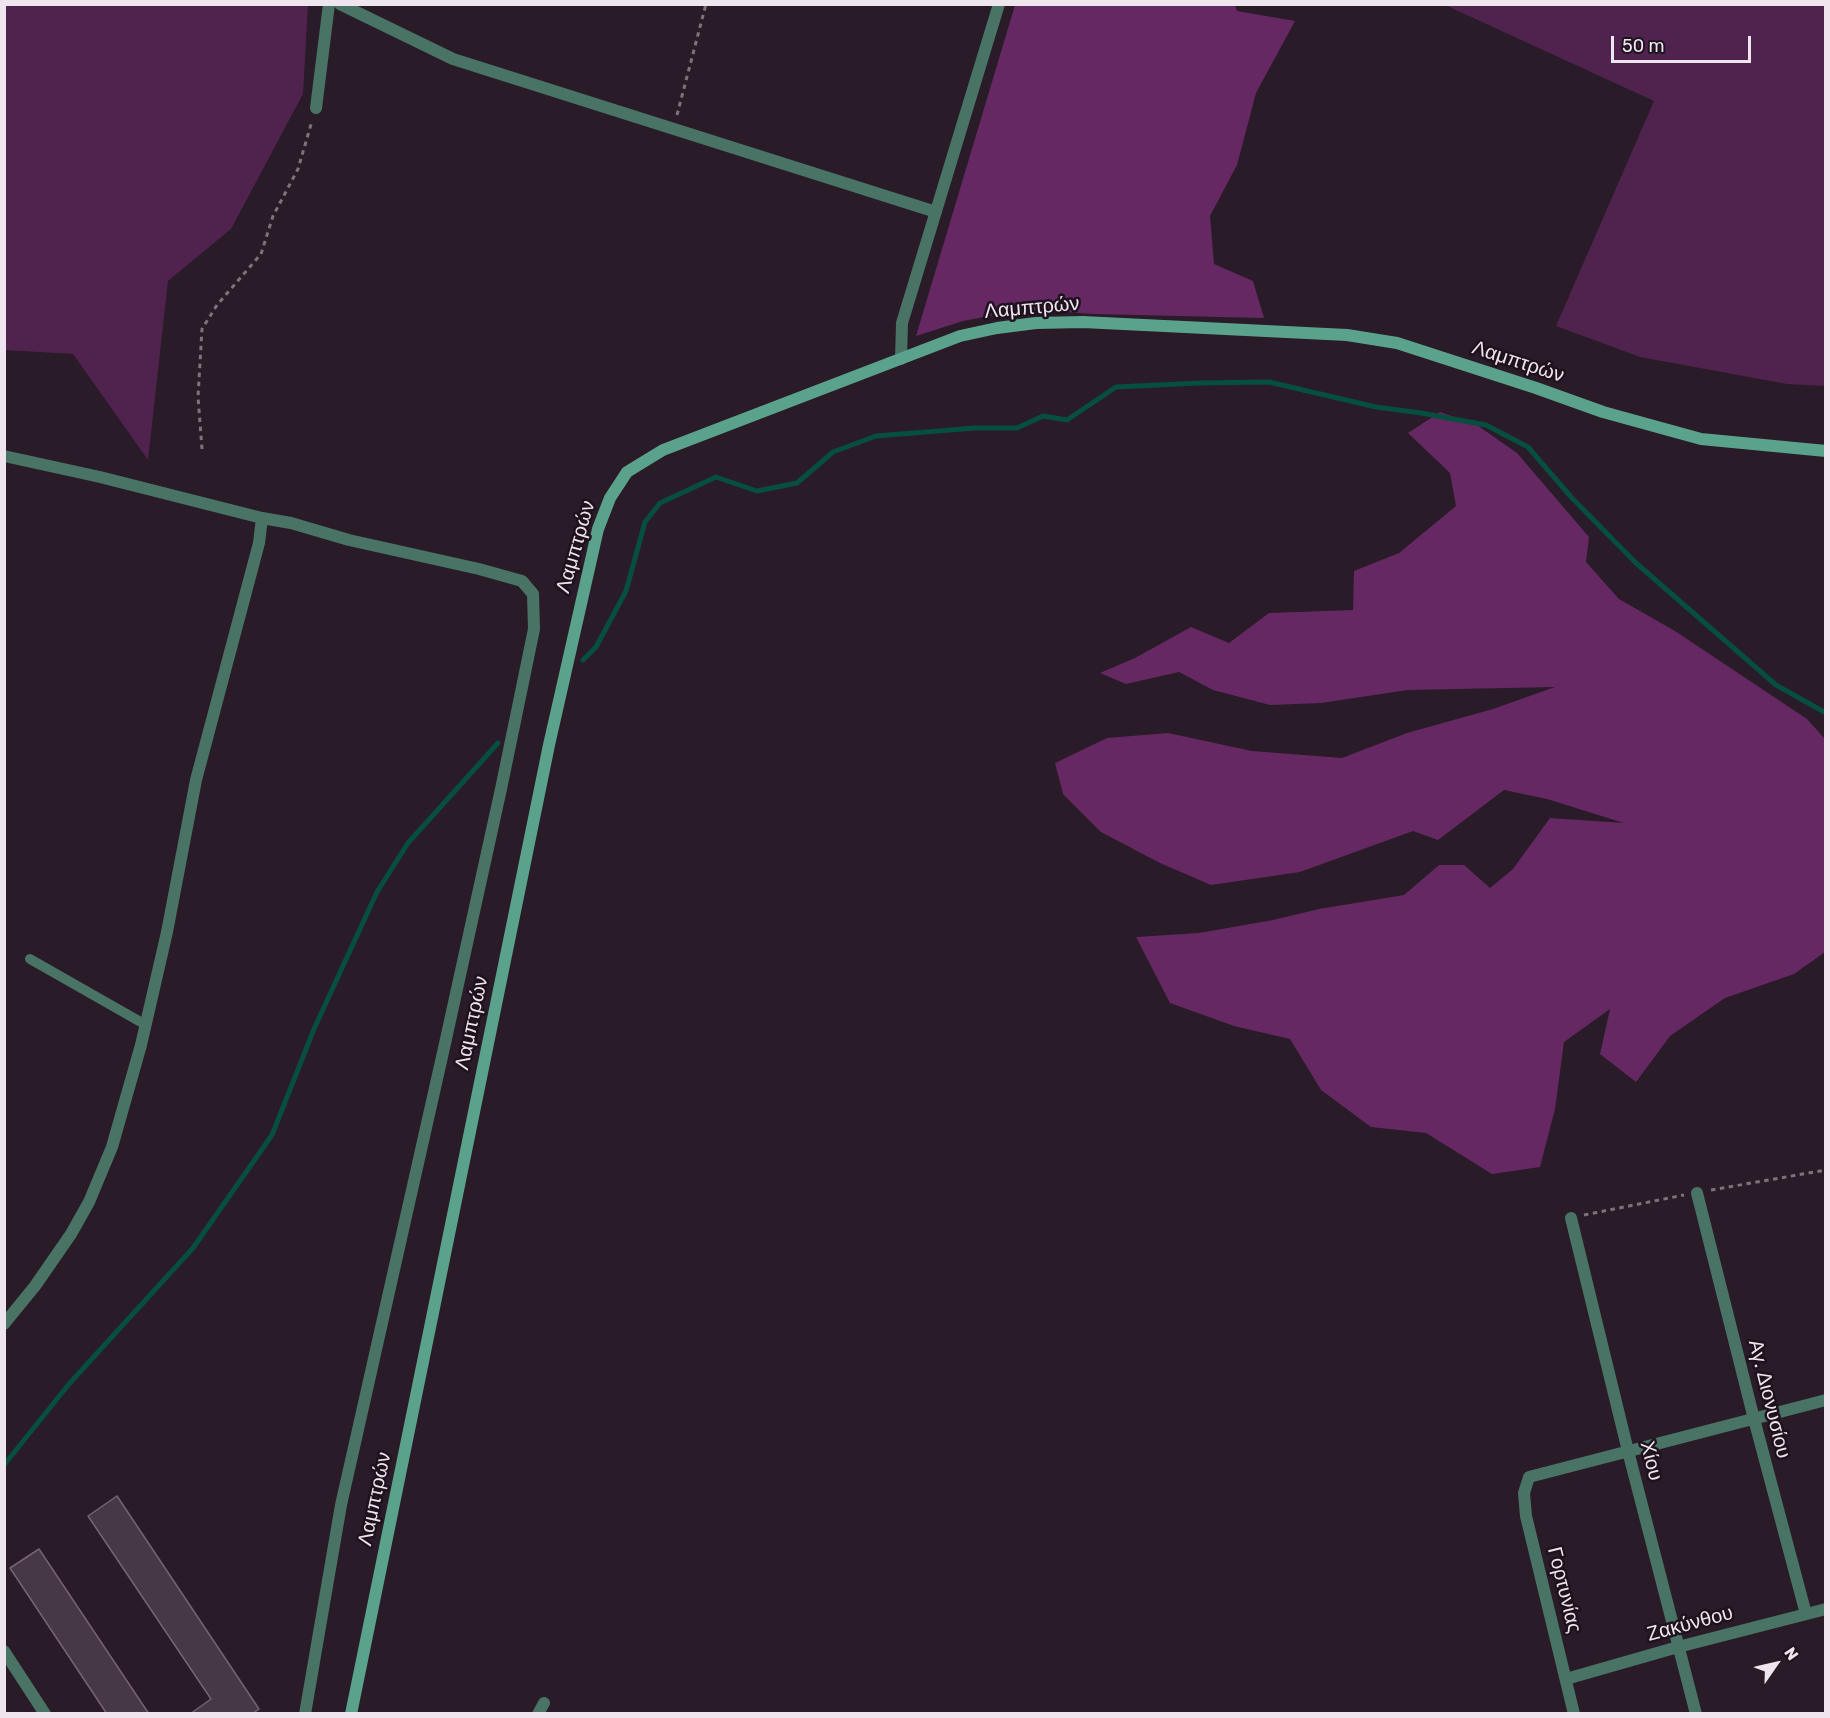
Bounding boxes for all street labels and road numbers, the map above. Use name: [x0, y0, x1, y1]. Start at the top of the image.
street label: Λαμπτρών: [984, 292, 1080, 324]
street label: Λαμπτρών: [1469, 336, 1567, 388]
street label: Λαμπτρών: [551, 498, 601, 596]
street label: Λαμπτρών: [450, 974, 494, 1072]
street label: Αγ. Διονυσίου: [1743, 1337, 1795, 1461]
street label: Χίου: [1635, 1439, 1667, 1483]
street label: Λαμπτρών: [353, 1450, 397, 1548]
street label: Γορτυνίας: [1542, 1545, 1586, 1635]
street label: Ζακύνθου: [1644, 1601, 1736, 1647]

